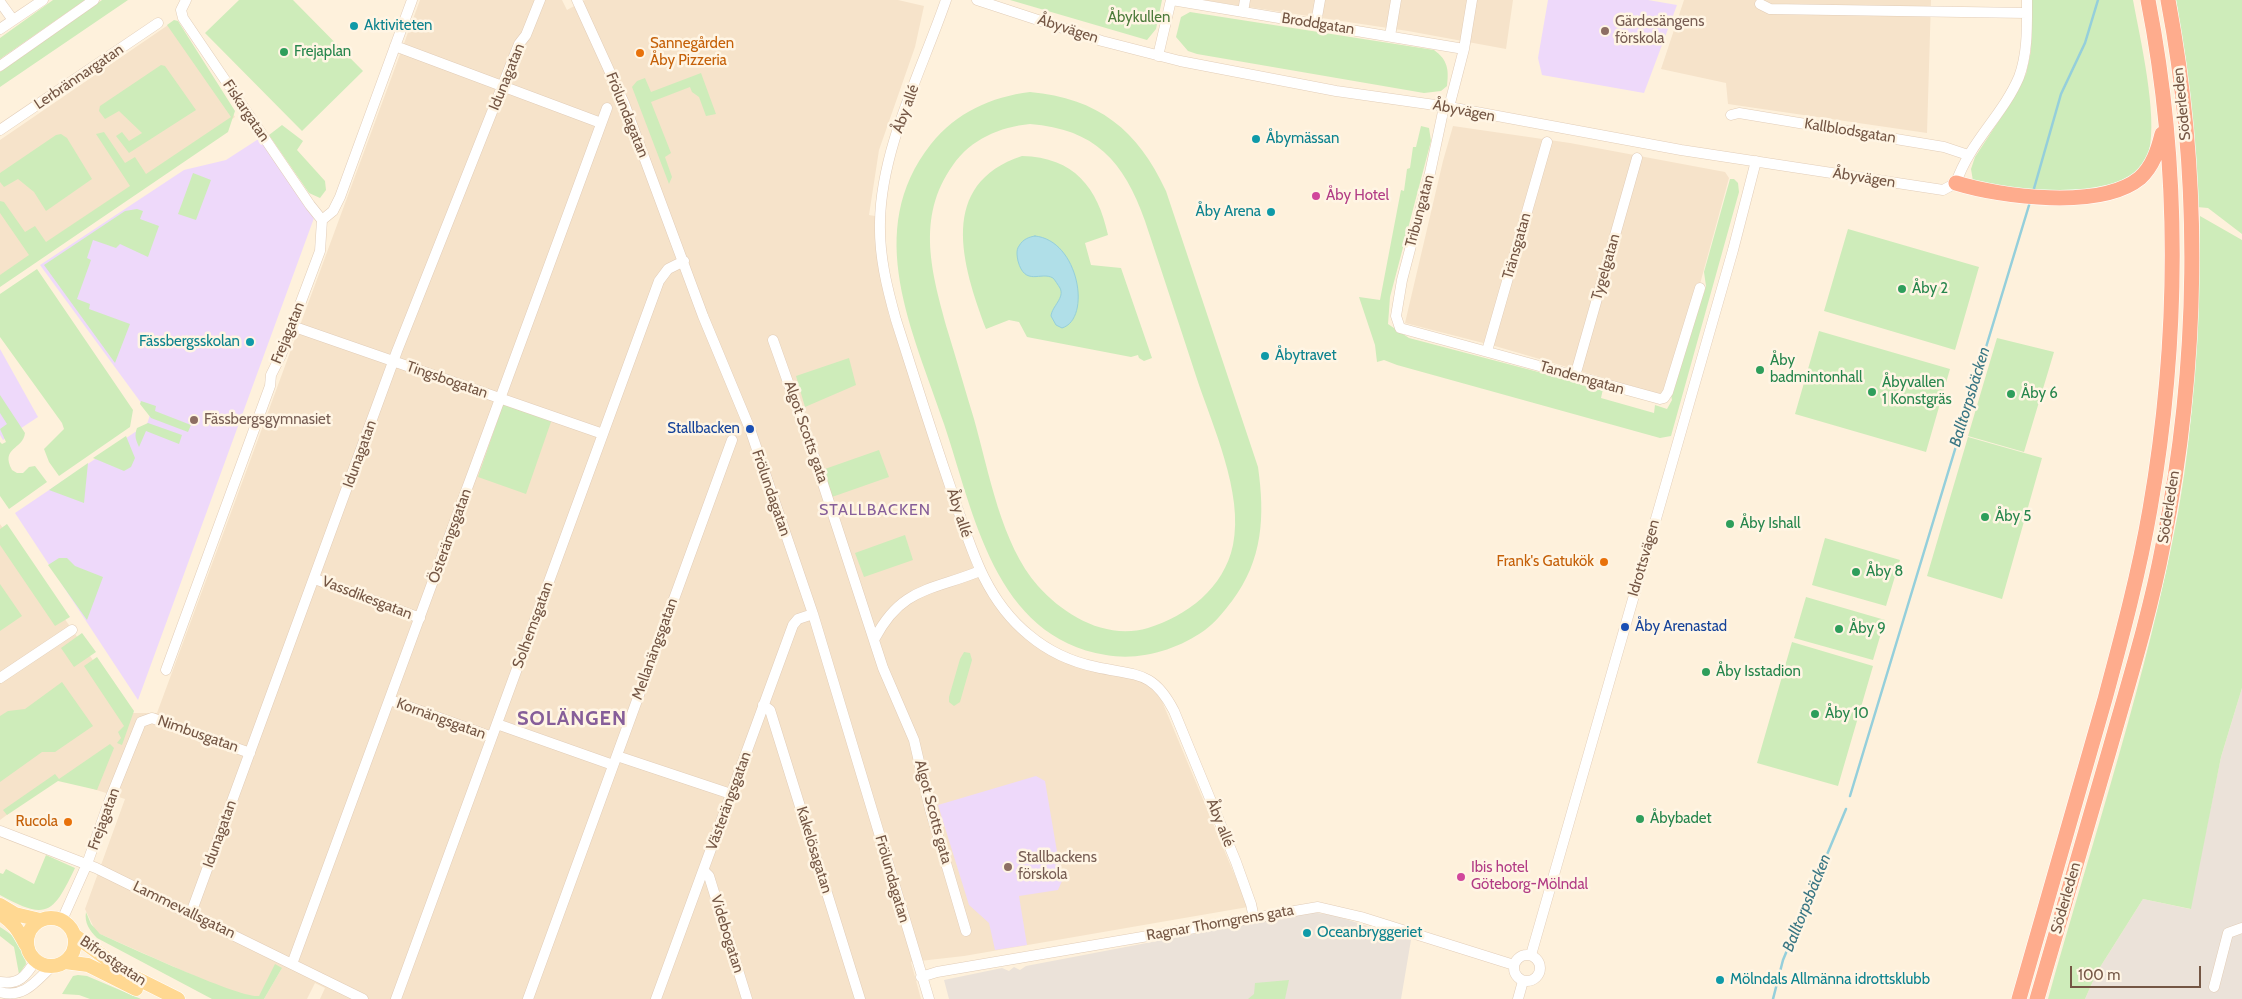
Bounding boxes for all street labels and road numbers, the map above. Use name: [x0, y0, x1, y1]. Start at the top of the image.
street label: Broddgatan: [1280, 9, 1356, 39]
street label: Åbyvägen: [1035, 11, 1101, 47]
street label: Lerbrännargatan: [31, 41, 127, 113]
street label: Idunagatan: [485, 41, 529, 113]
street label: Söderleden: [2169, 67, 2195, 141]
street label: Frölundagatan: [602, 70, 652, 160]
street label: Fiskargatan: [219, 77, 273, 145]
street label: Åby allé: [889, 82, 923, 136]
street label: Åbyvägen: [1431, 96, 1497, 126]
street label: Kallblodsgatan: [1803, 115, 1897, 147]
street label: Åbyvägen: [1831, 164, 1897, 192]
street label: Tribungatan: [1402, 173, 1438, 249]
street label: Tränsgatan: [1499, 211, 1535, 281]
street label: Tygelgatan: [1588, 232, 1624, 302]
street label: Frejagatan: [267, 300, 309, 366]
street label: Tandemgatan: [1538, 357, 1626, 399]
street label: Tingsbogatan: [404, 358, 490, 402]
street label: Algot Scotts gata: [780, 379, 832, 485]
street label: Idunagatan: [339, 418, 381, 490]
street label: Frölundagatan: [748, 447, 794, 539]
street label: Söderleden: [2154, 469, 2184, 545]
street label: Österängsgatan: [425, 486, 475, 586]
street label: Åby allé: [943, 486, 975, 540]
street label: Idrottsvägen: [1624, 518, 1664, 598]
street label: Vassdikesgatan: [319, 573, 415, 623]
street label: Solhemsgatan: [509, 579, 557, 671]
street label: Mellanängsgatan: [628, 596, 682, 702]
street label: Kornängsgatan: [394, 695, 488, 743]
street label: Nimbusgatan: [155, 712, 241, 756]
street label: Västerängsgatan: [703, 749, 755, 853]
street label: Algot Scotts gata: [910, 758, 956, 866]
street label: Frejagatan: [84, 785, 124, 853]
street label: Åby allé: [1202, 796, 1238, 850]
street label: Idunagatan: [199, 798, 241, 870]
street label: Kakelösagatan: [792, 804, 836, 896]
street label: Frölundagatan: [871, 833, 913, 925]
street label: Söderleden: [2047, 860, 2085, 936]
street label: Lammevallsgatan: [130, 877, 238, 943]
street label: Videbogatan: [707, 893, 747, 975]
street label: Ragnar Thorngrens gata: [1145, 901, 1295, 945]
street label: Bifrostgatan: [76, 932, 150, 990]

